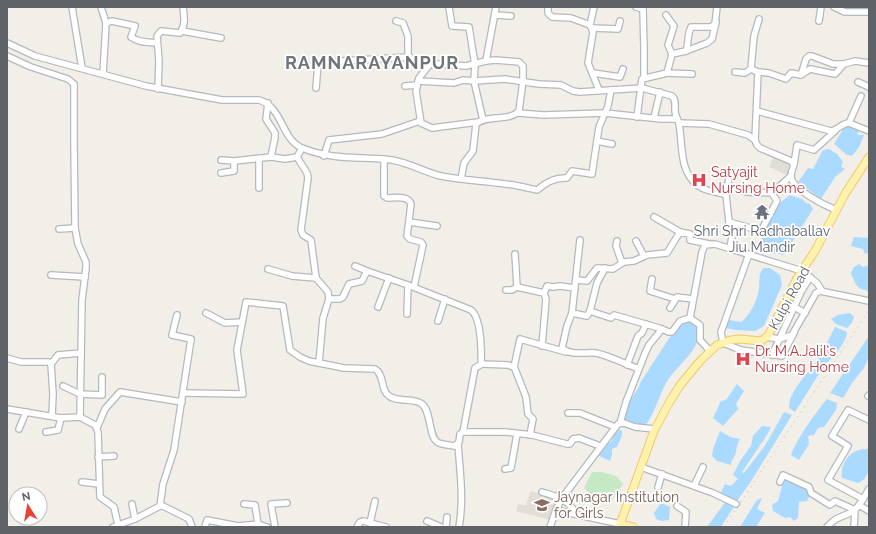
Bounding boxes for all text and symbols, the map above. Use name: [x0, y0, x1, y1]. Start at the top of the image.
district label: RAMNARAYANPUR: [285, 52, 459, 73]
place label: Satyajit Nursing Home: [711, 164, 805, 196]
hospital icon: Satyajit Nursing Home: [690, 171, 708, 189]
temple icon: Shri Shri Radhaballav Jiu Mandir: [753, 203, 771, 221]
place label: Shri Shri Radhaballav Jiu Mandir: [694, 223, 831, 255]
street label: Kulpi Road: [765, 264, 813, 332]
place label: Dr. M.A.Jalil's Nursing Home: [755, 343, 849, 375]
hospital icon: Dr. M.A.Jalil's Nursing Home: [734, 350, 752, 368]
north arrow: [8, 486, 48, 526]
text: N: [21, 489, 32, 504]
place label: Jaynagar Institution for Girls: [554, 489, 679, 521]
school or university icon: Jaynagar Institution for Girls: [533, 496, 551, 514]

